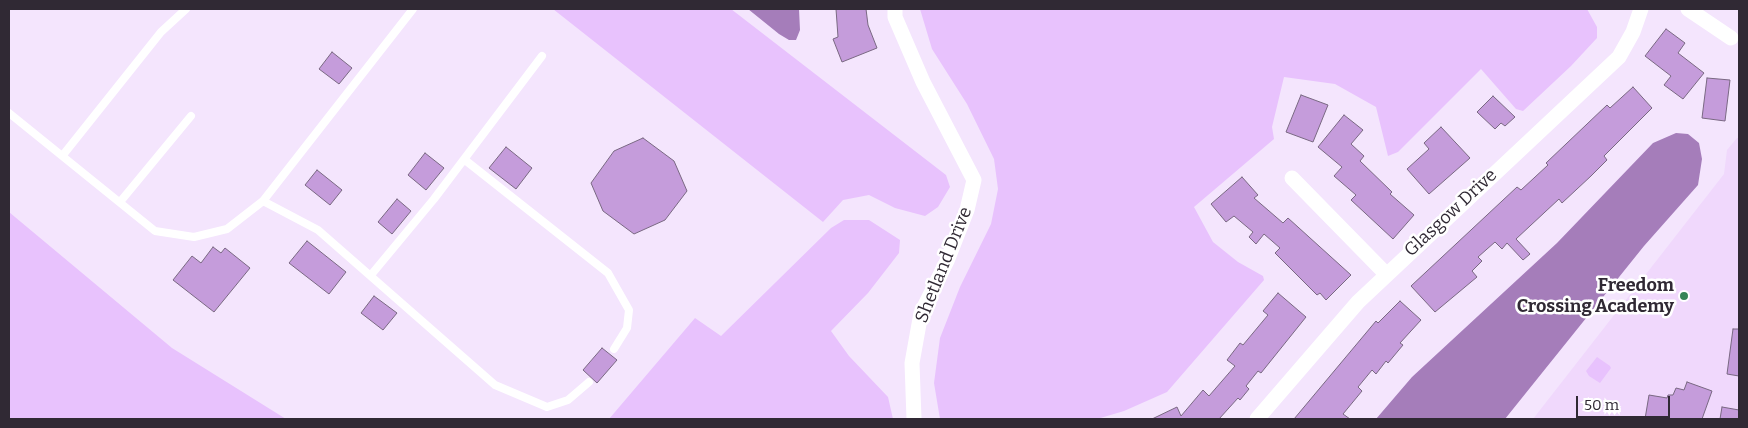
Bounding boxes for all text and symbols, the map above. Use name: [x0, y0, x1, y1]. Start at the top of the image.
street label: Glasgow Drive: [1400, 165, 1502, 261]
street label: Shetland Drive: [911, 204, 977, 326]
place label: Freedom Crossing Academy: [1517, 275, 1674, 318]
marker: Freedom Crossing Academy: [1678, 290, 1690, 302]
scale bar: [1578, 386, 1672, 418]
text: 50 m: [1584, 396, 1619, 414]

